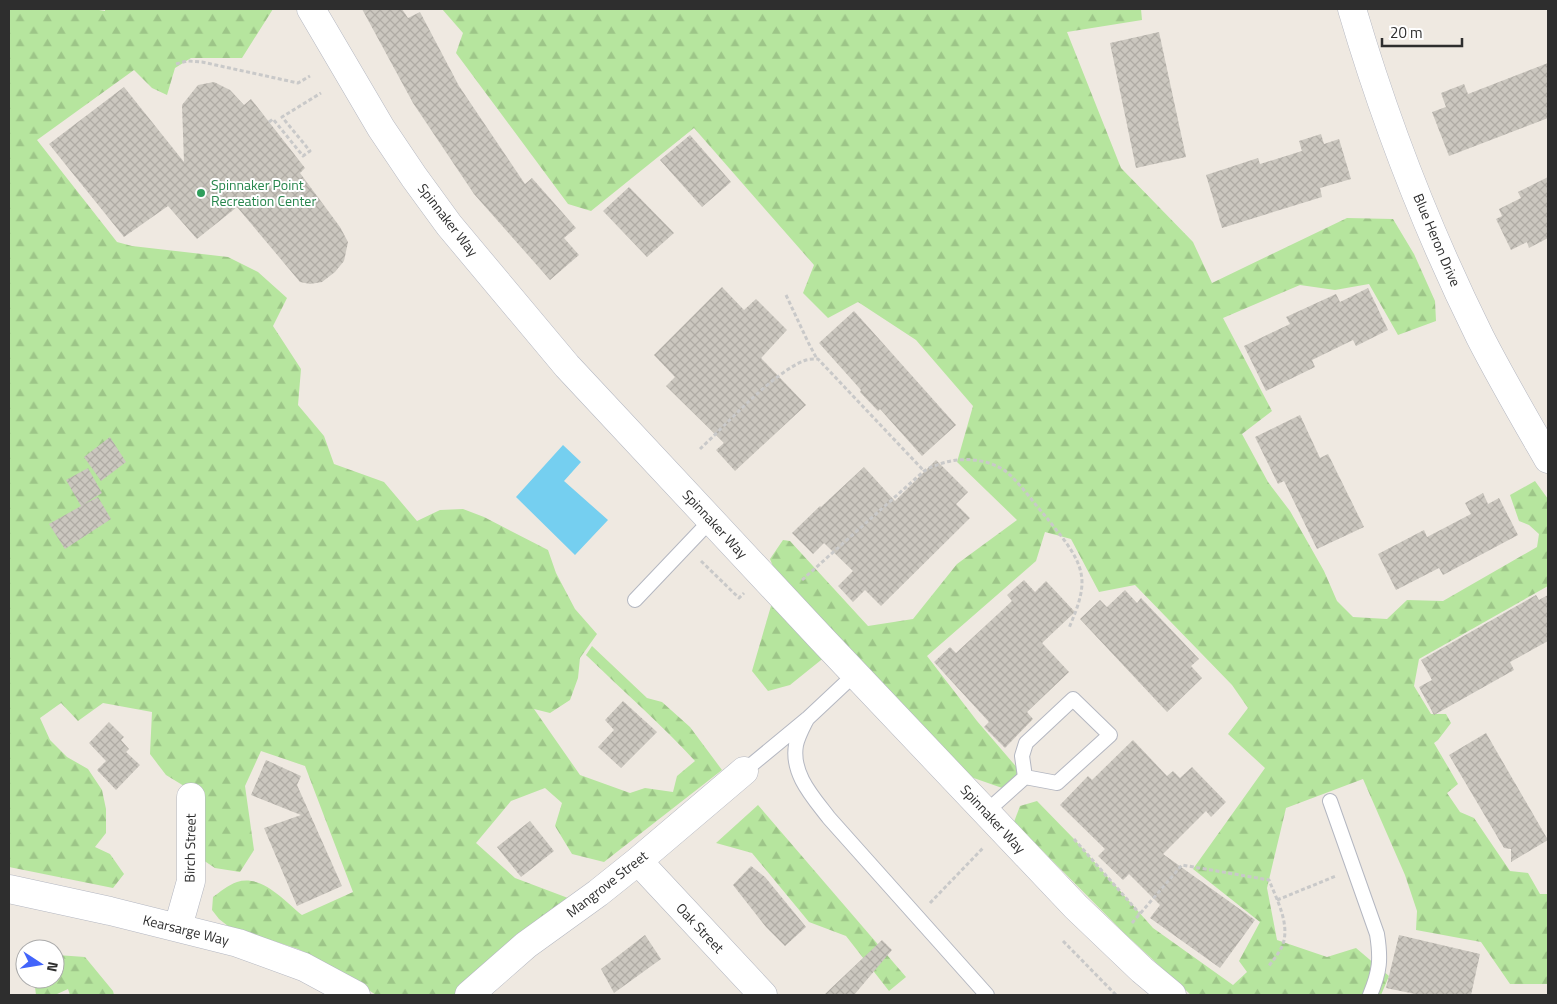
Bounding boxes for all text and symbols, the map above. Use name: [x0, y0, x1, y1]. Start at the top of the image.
scale bar: [1382, 15, 1462, 47]
text: 20 m: [1390, 21, 1423, 44]
place label: Spinnaker Point Recreation Center: [211, 174, 316, 211]
street label: Spinnaker Way: [413, 179, 484, 261]
marker: Spinnaker Point Recreation Center: [195, 187, 207, 199]
street label: Blue Heron Drive: [1408, 190, 1467, 290]
street label: Spinnaker Way: [678, 485, 753, 563]
street label: Spinnaker Way: [956, 780, 1031, 858]
street label: Birch Street: [178, 813, 201, 883]
street label: Mangrove Street: [561, 845, 652, 922]
street label: Oak Street: [671, 898, 729, 958]
street label: Kearsarge Way: [141, 909, 232, 950]
north arrow: [15, 939, 65, 989]
text: N: [42, 960, 64, 974]

